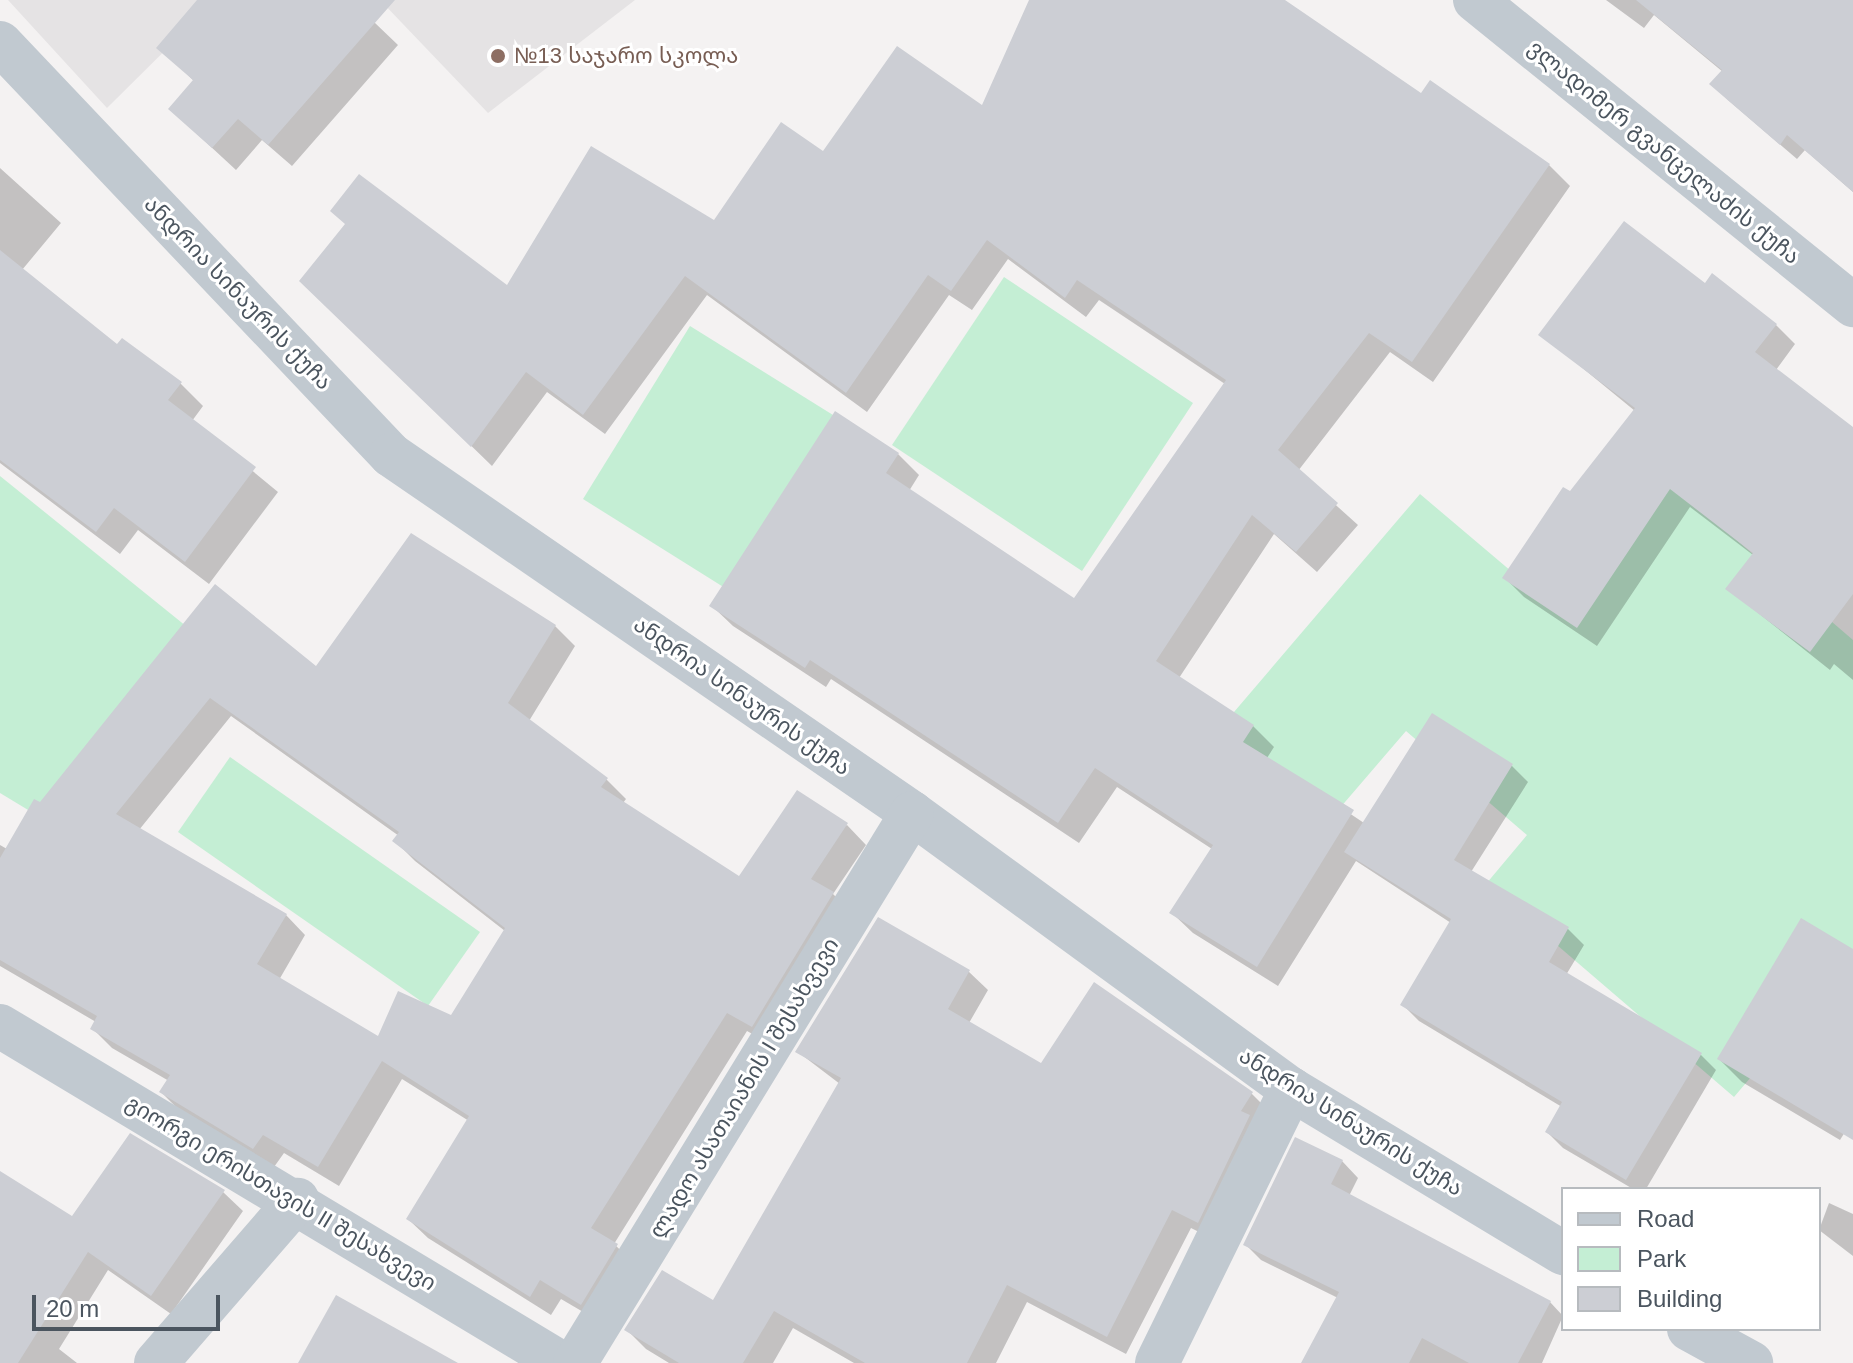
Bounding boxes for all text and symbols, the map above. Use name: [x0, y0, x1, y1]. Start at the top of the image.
street label: ვლადიმერ გვანცელაძის ქუჩა: [1523, 34, 1805, 270]
place label: №13 საჯარო სკოლა: [514, 43, 738, 69]
marker: №13 საჯარო სკოლა: [489, 47, 507, 65]
street label: ანდრია სინაურის ქუჩა: [139, 191, 337, 395]
street label: ანდრია სინაურის ქუჩა: [629, 611, 855, 781]
street label: ლადო ასათაიანის I შესახვევი: [644, 933, 844, 1243]
street label: ანდრია სინაურის ქუჩა: [1234, 1042, 1468, 1202]
street label: გიორგი ერისთავის II შესახვევი: [121, 1090, 441, 1296]
legend: [1561, 1187, 1821, 1331]
text: Road: [1637, 1205, 1694, 1232]
text: Park: [1637, 1245, 1686, 1272]
scale bar: [36, 1279, 224, 1329]
text: Building: [1637, 1285, 1722, 1312]
text: 20 m: [46, 1295, 99, 1322]

